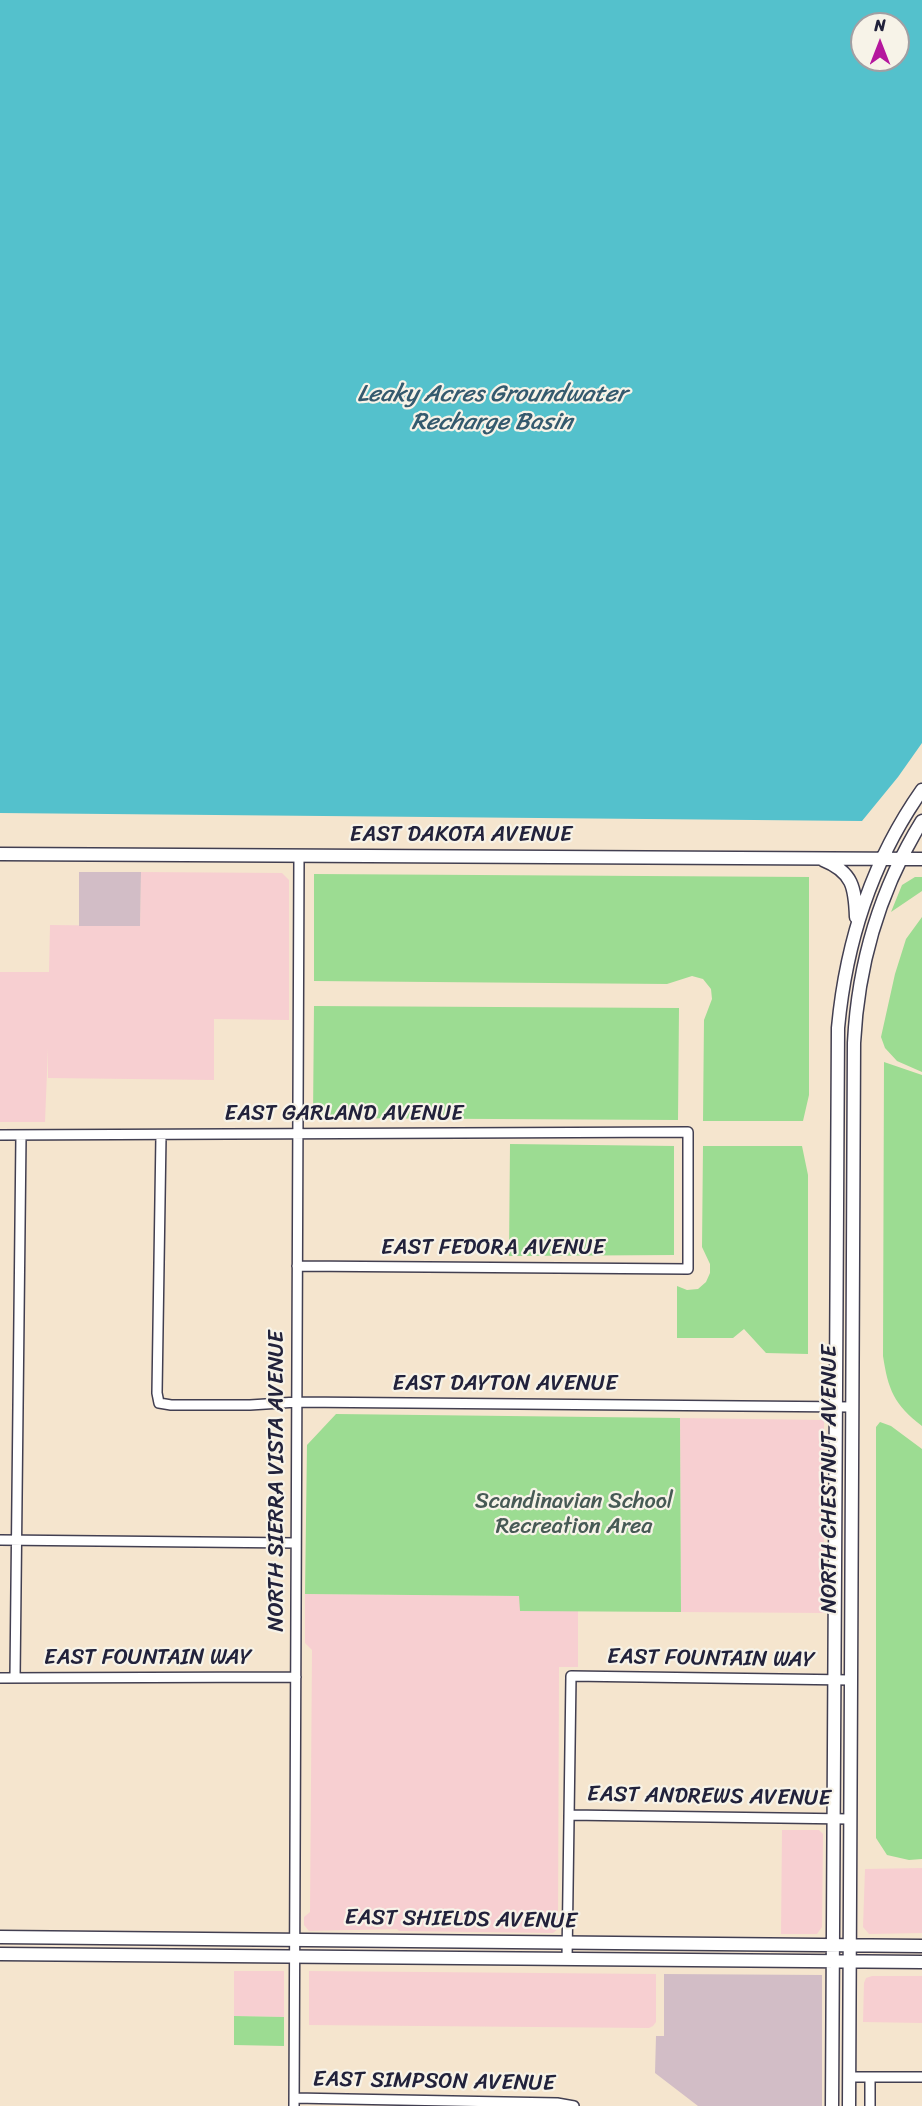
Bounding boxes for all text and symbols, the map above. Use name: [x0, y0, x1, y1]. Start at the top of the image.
text: N: [874, 11, 886, 40]
north arrow: [850, 12, 910, 72]
water label: Leaky Acres Groundwater Recharge Basin: [357, 381, 627, 437]
street label: EAST DAKOTA AVENUE: [350, 822, 572, 848]
street label: EAST GARLAND AVENUE: [224, 1101, 464, 1127]
street label: EAST FEDORA AVENUE: [381, 1235, 605, 1261]
street label: NORTH SIERRA VISTA AVENUE: [264, 1330, 290, 1632]
street label: NORTH CHESTNUT AVENUE: [817, 1345, 843, 1613]
street label: EAST DAYTON AVENUE: [393, 1371, 617, 1397]
park label: Scandinavian School Recreation Area: [475, 1489, 673, 1540]
street label: EAST FOUNTAIN WAY: [607, 1644, 815, 1674]
street label: EAST FOUNTAIN WAY: [44, 1645, 252, 1671]
street label: EAST ANDREWS AVENUE: [587, 1782, 831, 1812]
street label: EAST SHIELDS AVENUE: [345, 1905, 577, 1935]
street label: EAST SIMPSON AVENUE: [313, 2067, 555, 2097]

